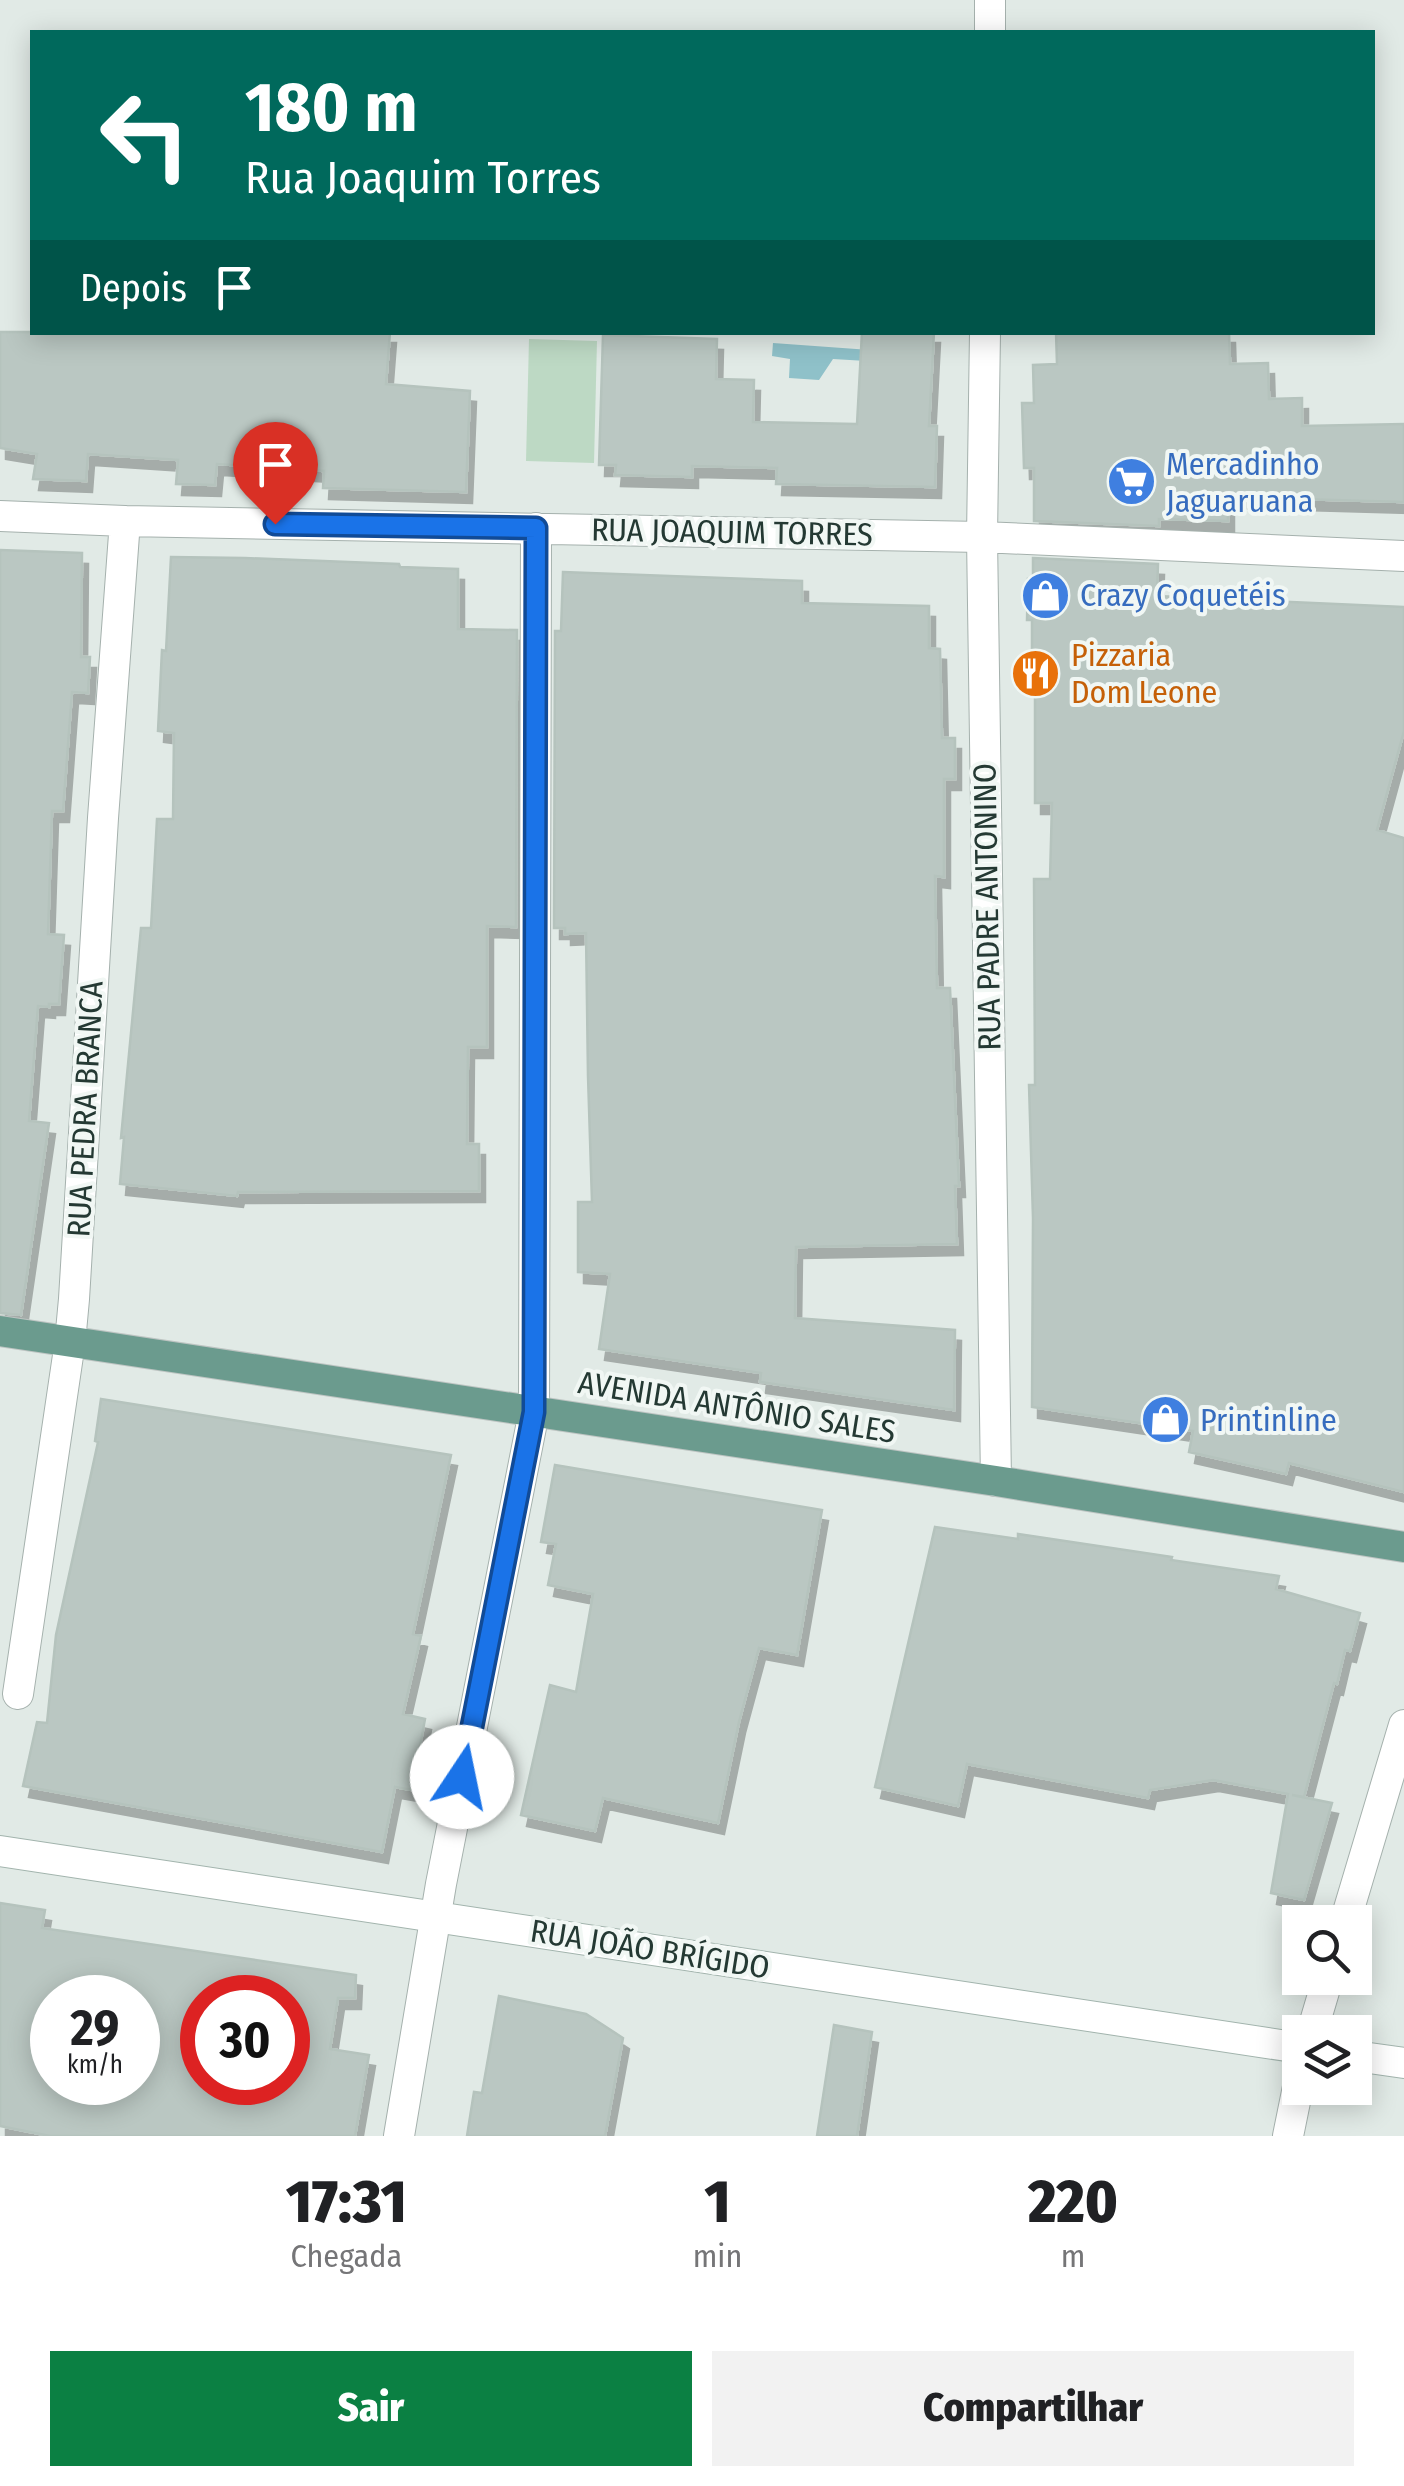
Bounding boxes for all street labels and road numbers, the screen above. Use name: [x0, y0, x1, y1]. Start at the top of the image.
street label: RUA JOAQUIM TORRES: [591, 511, 873, 553]
street label: RUA PADRE ANTONINO: [965, 763, 1009, 1051]
street label: RUA PEDRA BRANCA: [59, 980, 111, 1238]
street label: AVENIDA ANTÔNIO SALES: [576, 1363, 898, 1451]
street label: RUA JOÃO BRÍGIDO: [528, 1911, 772, 1987]

